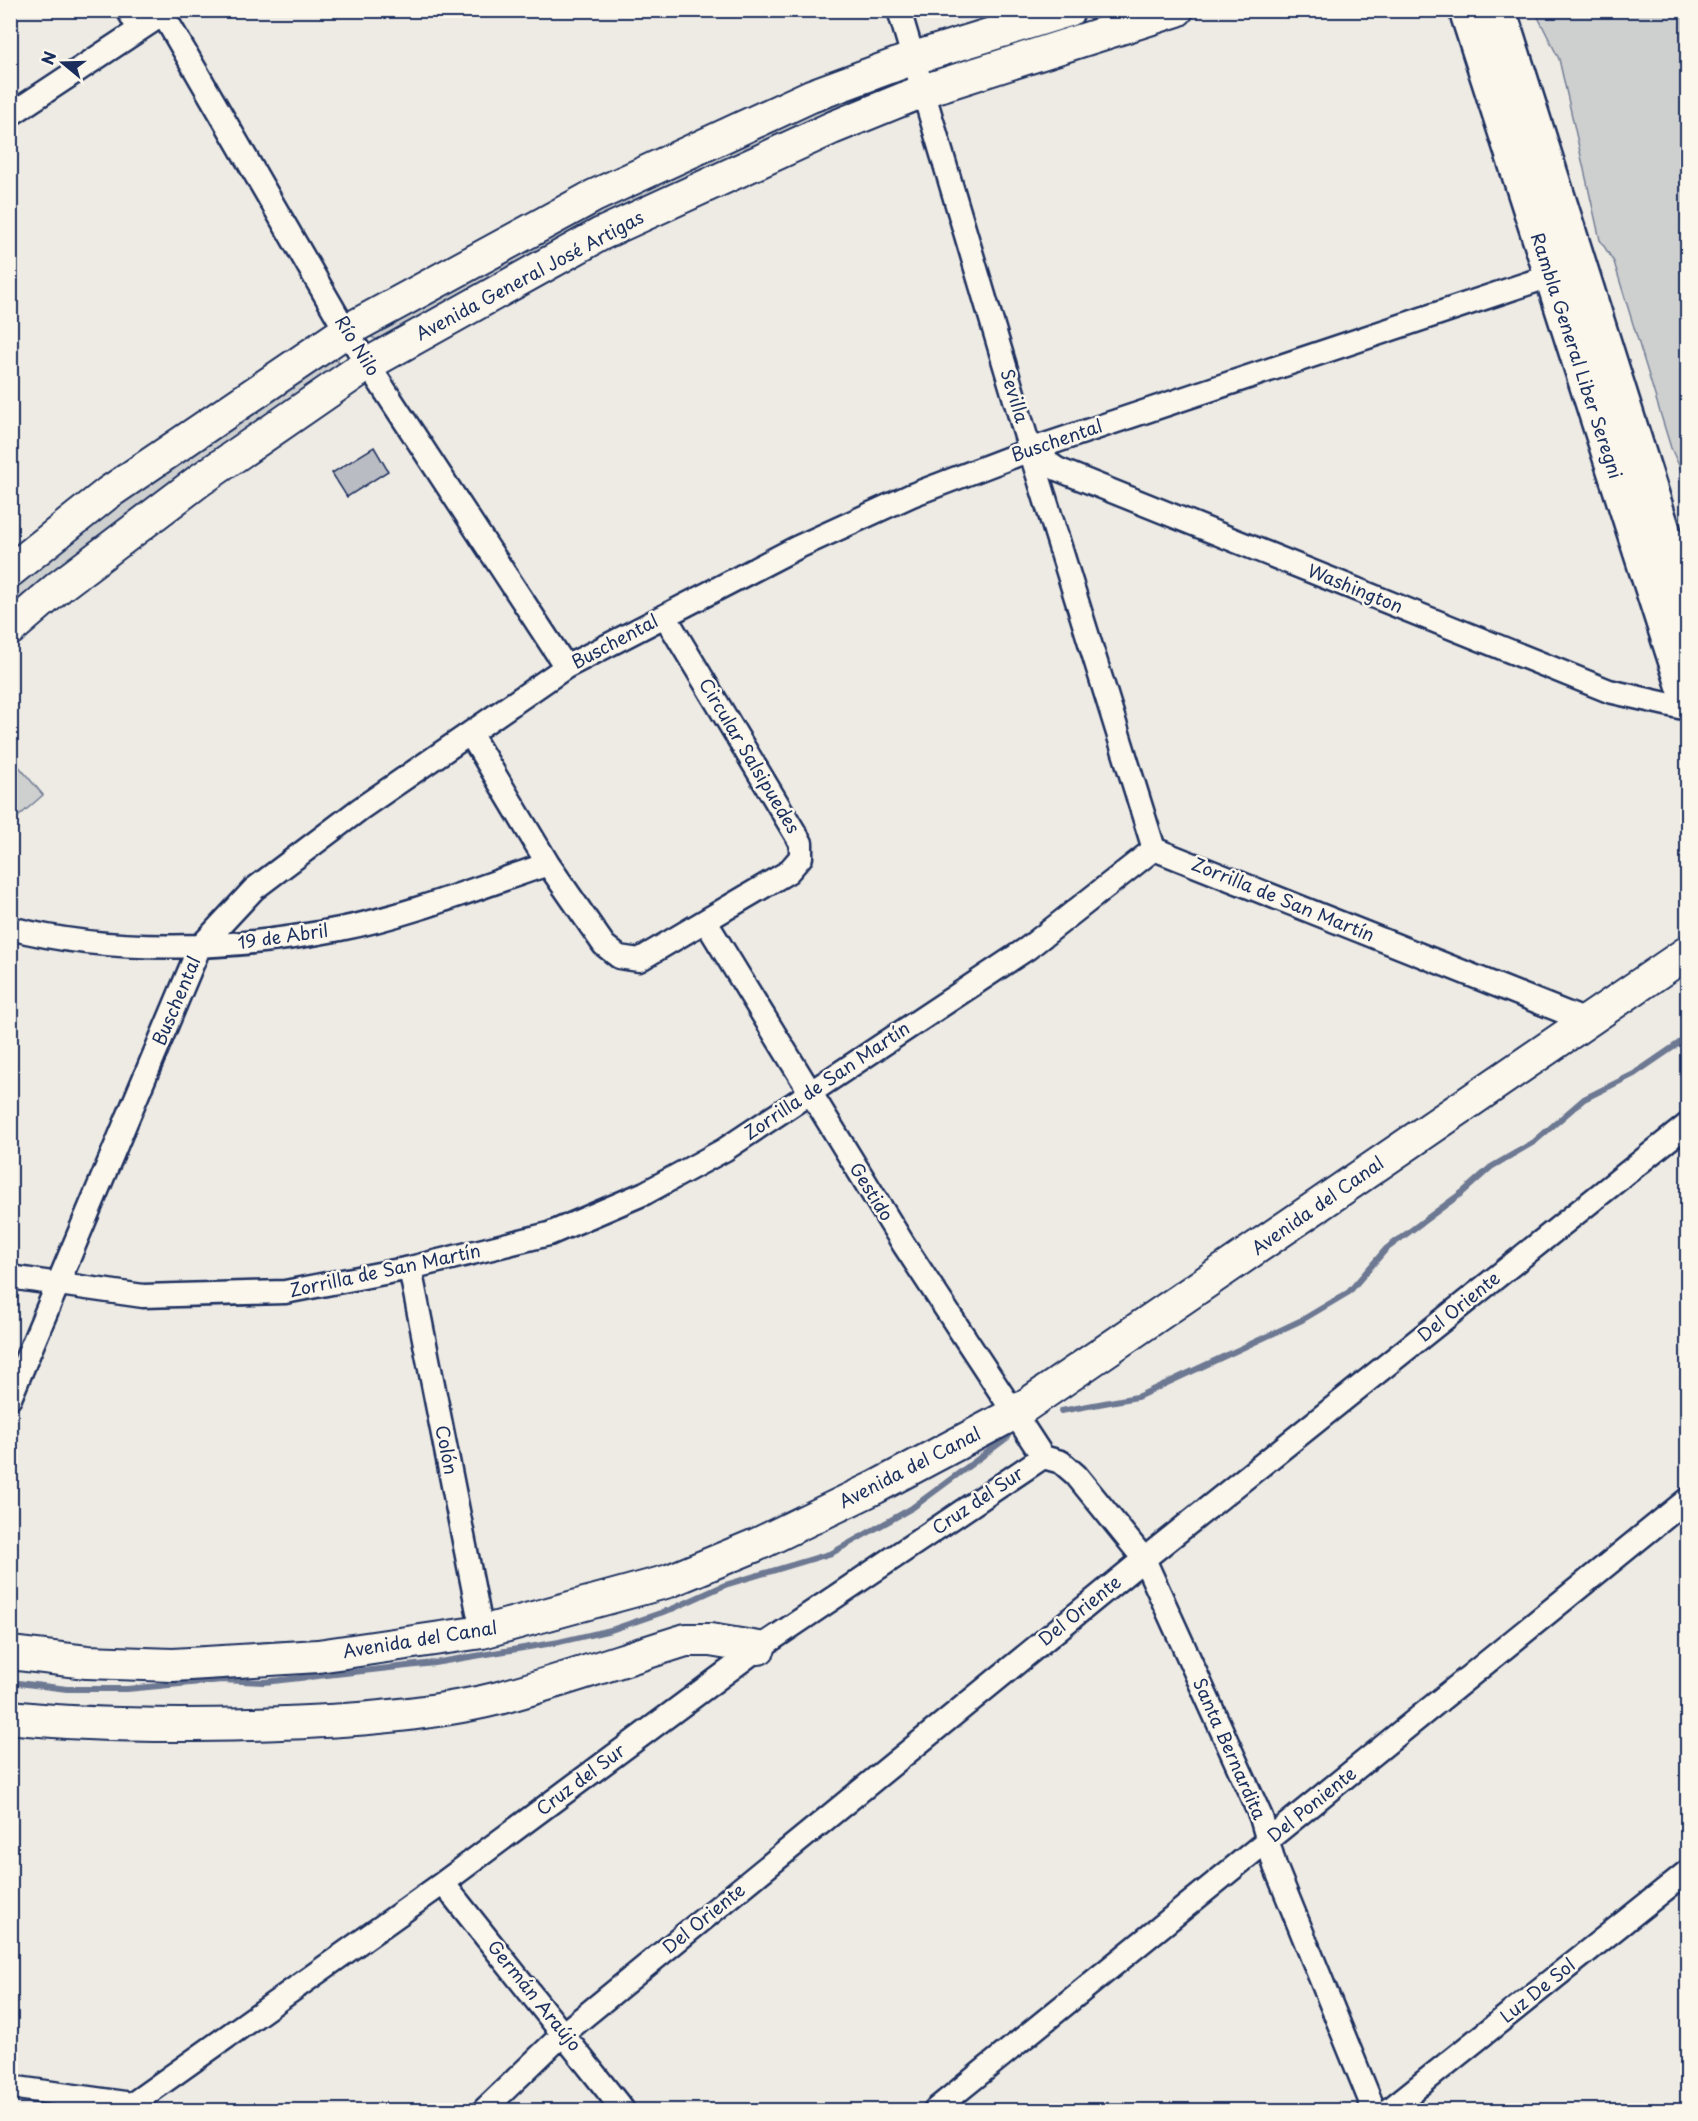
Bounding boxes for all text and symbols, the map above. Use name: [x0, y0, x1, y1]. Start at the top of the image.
north arrow: [33, 33, 93, 93]
text: N: [34, 48, 61, 68]
street label: Avenida General José Artigas: [410, 203, 648, 346]
street label: Rambla General Liber Seregni: [1525, 229, 1630, 482]
street label: Río Nilo: [329, 310, 387, 381]
street label: Sevilla: [994, 365, 1037, 427]
street label: Buschental: [1007, 411, 1106, 468]
street label: Washington: [1304, 556, 1407, 619]
street label: Buschental: [566, 606, 663, 675]
street label: Circular Salsipuedes: [693, 672, 807, 838]
street label: Zorrilla de San Martín: [1188, 850, 1379, 948]
street label: 19 de Abril: [236, 916, 330, 955]
street label: Buschental: [145, 951, 207, 1049]
street label: Zorrilla de San Martín: [738, 1014, 915, 1145]
street label: Avenida del Canal: [1245, 1149, 1389, 1261]
street label: Gestido: [844, 1157, 901, 1226]
street label: Zorrilla de San Martín: [287, 1236, 483, 1303]
street label: Del Oriente: [1411, 1264, 1505, 1348]
street label: Avenida del Canal: [834, 1419, 985, 1514]
street label: Colón: [429, 1423, 465, 1477]
street label: Cruz del Sur: [926, 1459, 1029, 1540]
street label: Del Oriente: [1032, 1568, 1126, 1652]
street label: Avenida del Canal: [341, 1613, 499, 1664]
street label: Santa Bernardita: [1187, 1673, 1274, 1824]
street label: Cruz del Sur: [530, 1736, 631, 1821]
street label: Del Poniente: [1261, 1759, 1362, 1848]
street label: Del Oriente: [656, 1876, 750, 1960]
street label: Germán Araújo: [482, 1934, 589, 2057]
street label: Luz De Sol: [1494, 1951, 1581, 2029]

